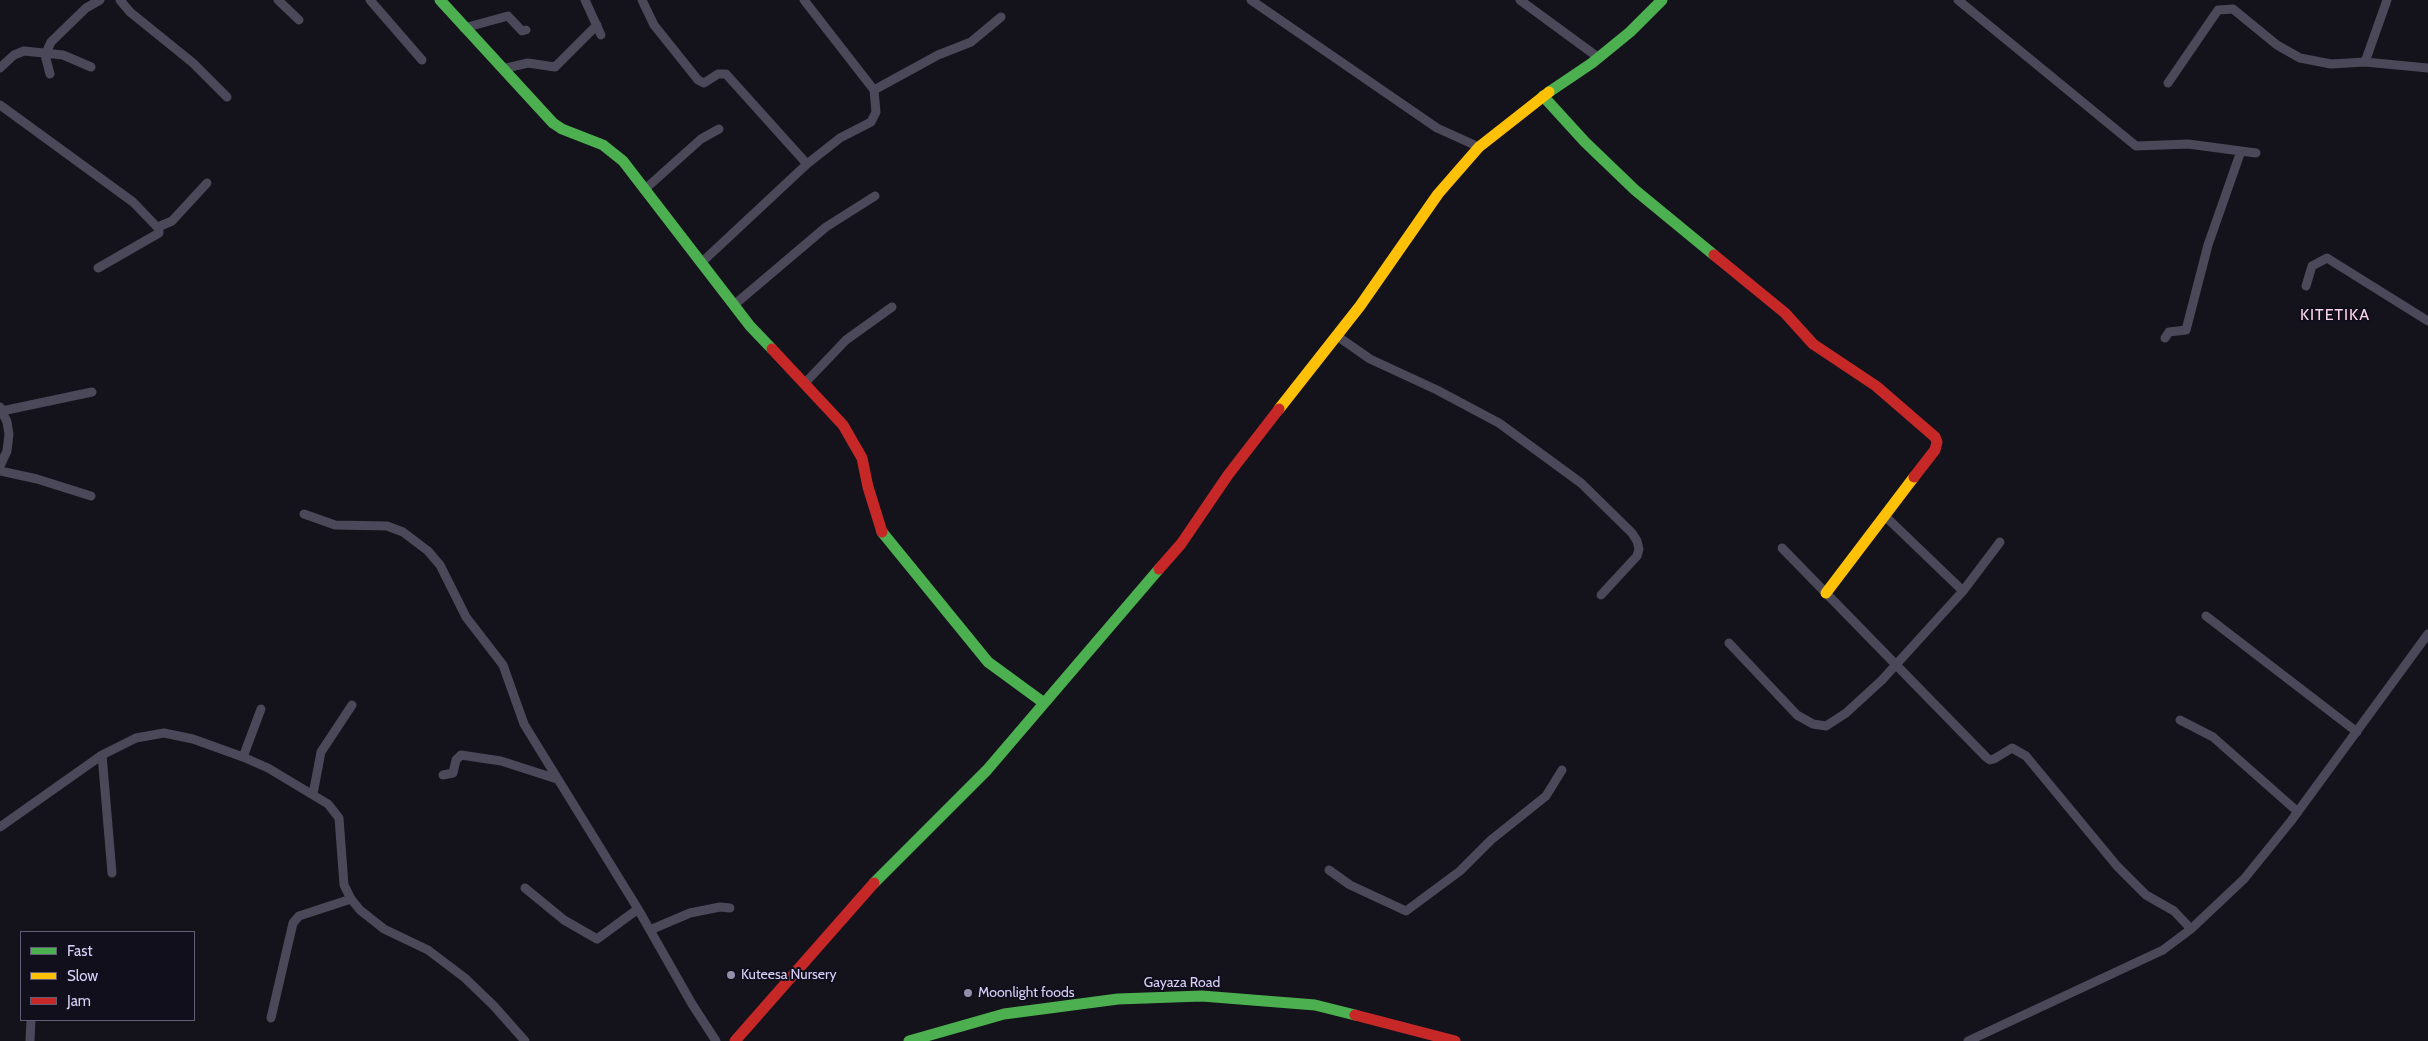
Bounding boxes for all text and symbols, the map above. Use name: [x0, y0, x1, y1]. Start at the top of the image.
district label: KITETIKA: [2299, 305, 2371, 325]
legend: [20, 931, 195, 1021]
text: Fast: [67, 942, 92, 960]
text: Slow: [67, 967, 98, 985]
place label: Kuteesa Nursery: [741, 967, 837, 983]
marker: Kuteesa Nursery: [725, 969, 737, 981]
street label: Gayaza Road: [1144, 975, 1220, 991]
place label: Moonlight foods: [978, 985, 1074, 1001]
marker: Moonlight foods: [962, 987, 974, 999]
text: Jam: [67, 992, 91, 1010]

